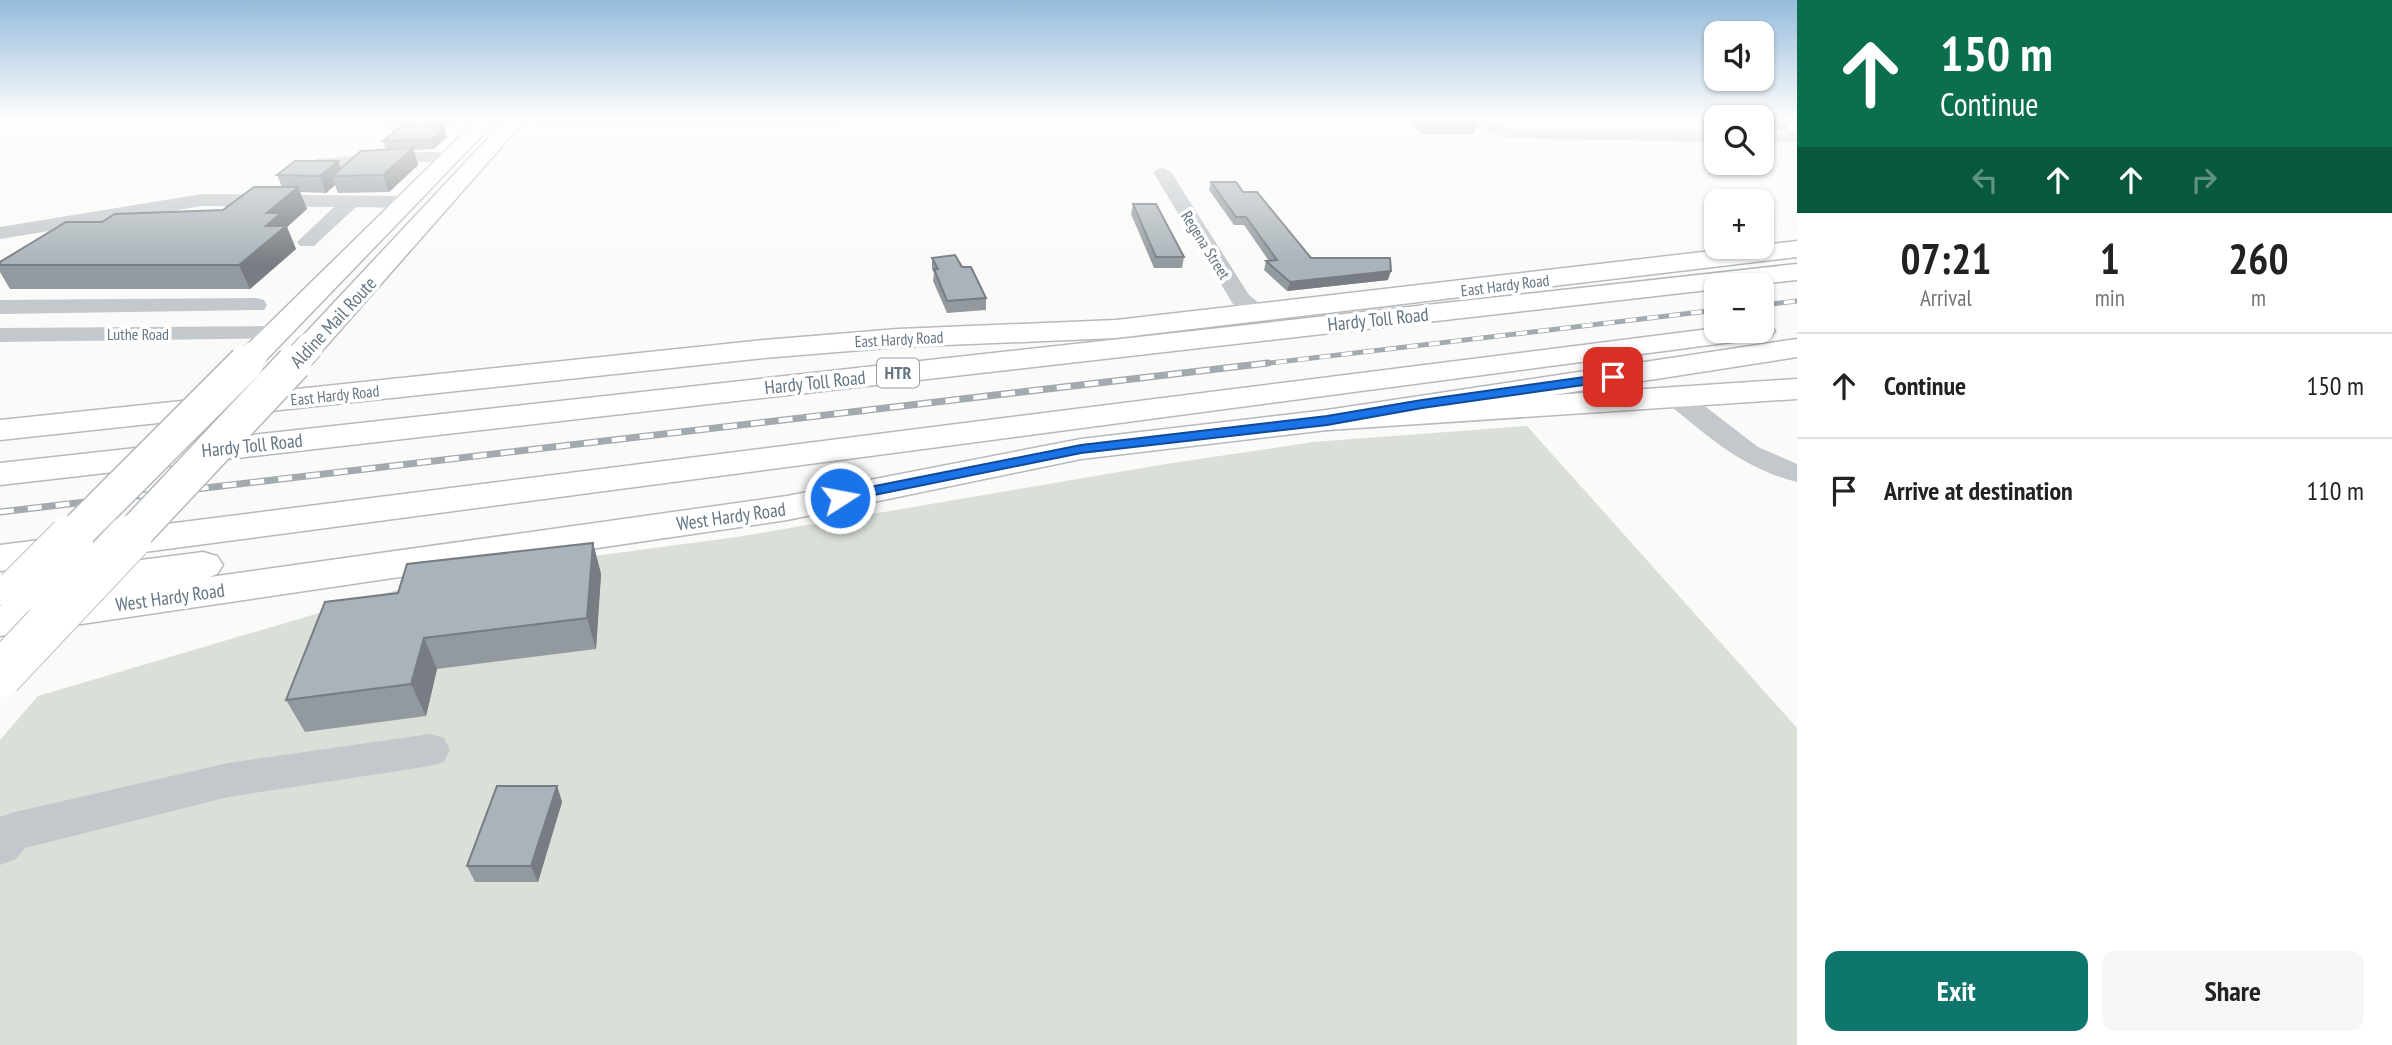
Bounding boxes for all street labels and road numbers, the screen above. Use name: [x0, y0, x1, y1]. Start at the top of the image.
street label: Regena Street: [1177, 207, 1235, 283]
street label: East Hardy Road: [1460, 270, 1550, 300]
street label: Aldine Mail Route: [285, 271, 381, 373]
street label: Hardy Toll Road: [1326, 302, 1430, 336]
street label: Luthe Road: [107, 324, 169, 344]
street label: East Hardy Road: [854, 327, 944, 351]
road number: HTR: [877, 358, 919, 388]
street label: Hardy Toll Road: [763, 365, 867, 399]
street label: East Hardy Road: [290, 380, 380, 410]
street label: Hardy Toll Road: [200, 428, 304, 462]
street label: West Hardy Road: [675, 496, 787, 536]
street label: West Hardy Road: [114, 577, 226, 617]

